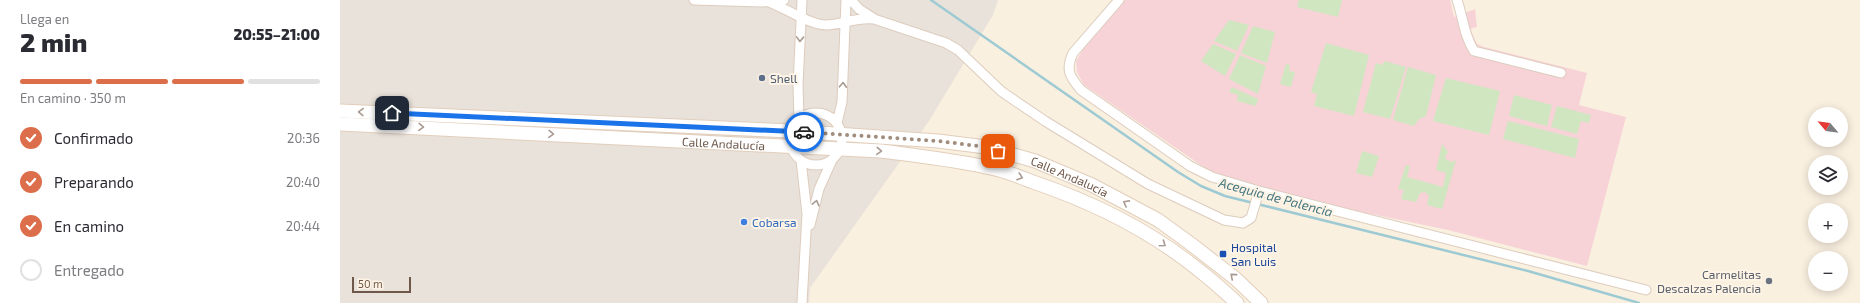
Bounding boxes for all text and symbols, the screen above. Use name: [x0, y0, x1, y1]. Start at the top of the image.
text: Llega en: [20, 11, 69, 27]
text: 20:55–21:00: [233, 25, 320, 43]
text: 2 min: [20, 26, 87, 57]
one-way arrow: [796, 36, 805, 42]
place label: Shell: [770, 71, 798, 85]
marker: Shell: [757, 73, 767, 83]
one-way arrow: [838, 82, 847, 88]
text: En camino · 350 m: [20, 90, 126, 106]
pin: [375, 96, 409, 130]
icon: home: [381, 102, 403, 124]
north arrow: [1808, 107, 1848, 147]
map controls: [1808, 107, 1848, 291]
one-way arrow: [358, 108, 364, 116]
courier: [784, 112, 824, 152]
icon: car: [793, 121, 815, 143]
one-way arrow: [418, 123, 424, 132]
icon: check: [20, 127, 42, 149]
text: Confirmado: [54, 129, 133, 147]
text: 20:36: [287, 130, 320, 146]
one-way arrow: [548, 130, 554, 138]
street label: Calle Andalucía: [682, 134, 765, 152]
pin: [981, 134, 1015, 168]
icon: bag: [987, 140, 1009, 162]
one-way arrow: [876, 147, 882, 156]
street label: Calle Andalucía: [1029, 153, 1111, 199]
button: layers: [1808, 155, 1848, 195]
icon: check: [20, 171, 42, 193]
text: Preparando: [54, 173, 134, 191]
one-way arrow: [1017, 173, 1024, 181]
text: 20:40: [286, 174, 320, 190]
water label: Acequia de Palencia: [1216, 174, 1335, 220]
one-way arrow: [811, 199, 819, 206]
one-way arrow: [1123, 200, 1130, 208]
button: +: [1808, 203, 1848, 243]
icon: check: [20, 215, 42, 237]
place label: Cobarsa: [752, 215, 797, 229]
text: En camino: [54, 217, 124, 235]
marker: Cobarsa: [739, 217, 749, 227]
text: 20:44: [286, 218, 320, 234]
one-way arrow: [1158, 239, 1165, 246]
place label: Hospital San Luis: [1231, 240, 1277, 268]
marker: Hospital San Luis: [1218, 249, 1228, 259]
button: −: [1808, 251, 1848, 291]
text: Entregado: [54, 261, 124, 279]
place label: Carmelitas Descalzas Palencia: [1657, 267, 1761, 295]
one-way arrow: [1230, 274, 1237, 281]
scale bar: [352, 275, 411, 294]
marker: Carmelitas Descalzas Palencia: [1764, 276, 1774, 286]
text: 50 m: [358, 277, 383, 290]

